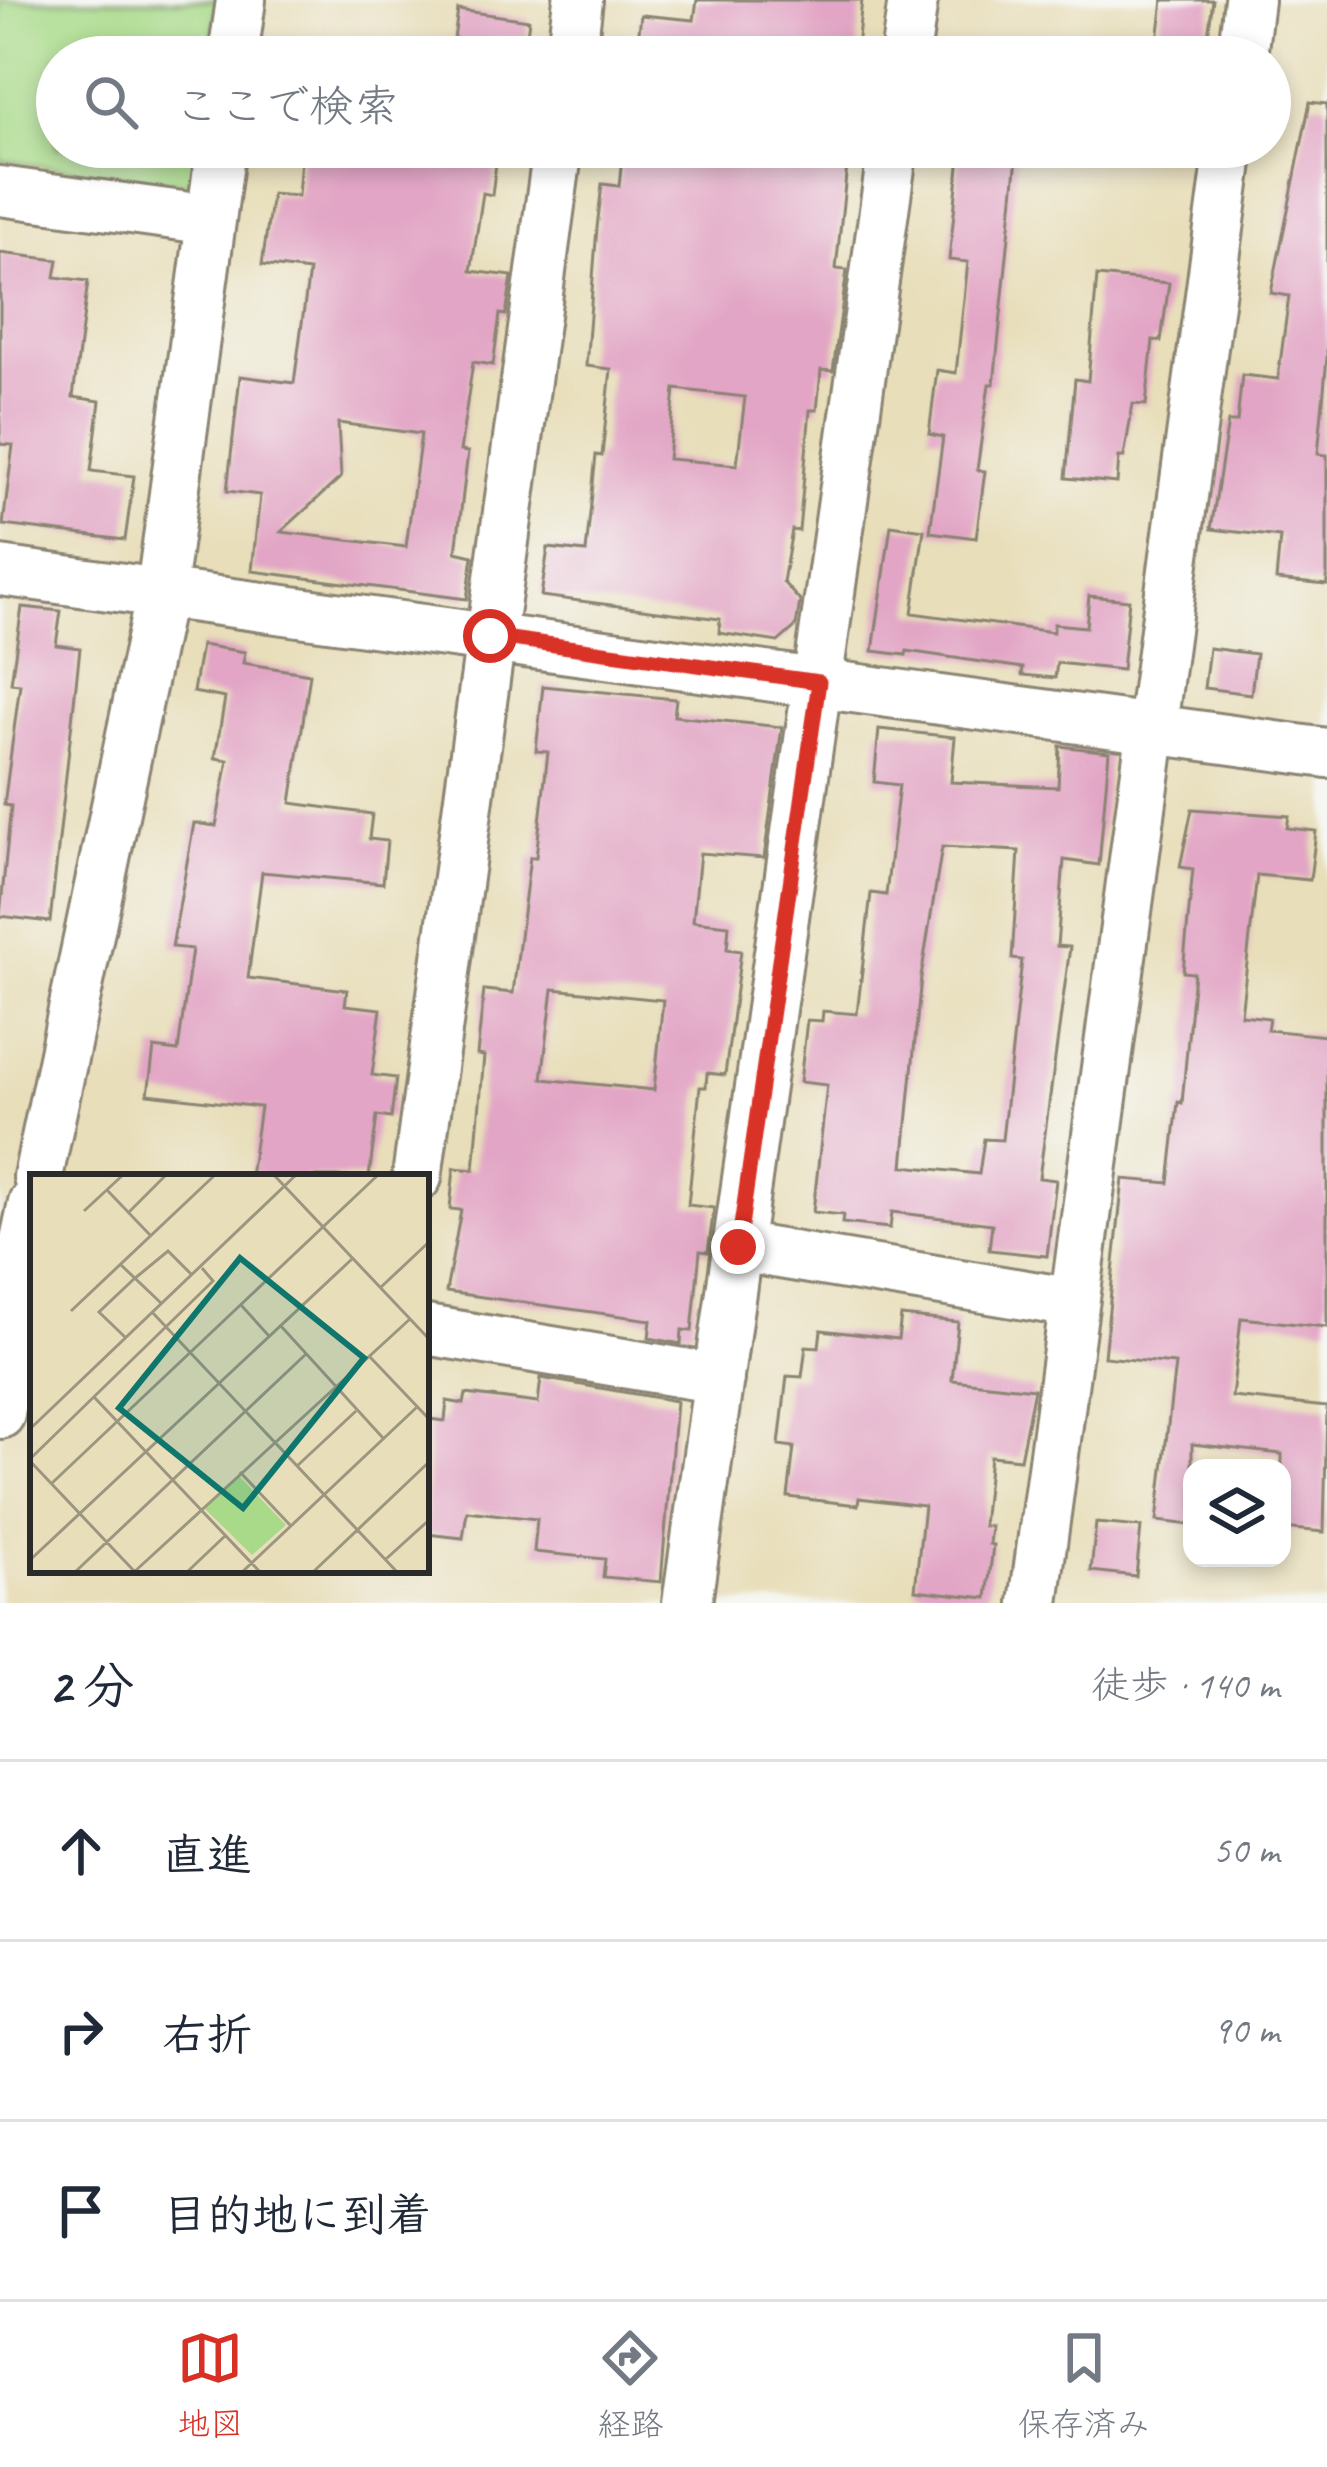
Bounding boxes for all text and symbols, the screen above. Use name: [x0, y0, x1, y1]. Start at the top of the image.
search box: [36, 36, 1291, 168]
icon: search: [78, 69, 144, 135]
text: ここで検索: [174, 78, 399, 135]
route start: [463, 609, 517, 663]
inset map: [30, 1174, 429, 1573]
route end: [711, 1220, 765, 1274]
map controls: [1183, 1459, 1291, 1567]
button: layers: [1183, 1459, 1291, 1567]
text: 2 分: [48, 1654, 134, 1718]
text: 徒歩 · 140 m: [1091, 1661, 1279, 1710]
icon: ahead: [48, 1818, 114, 1884]
text: 50 m: [1213, 1826, 1279, 1875]
text: 直進: [162, 1827, 252, 1884]
icon: right: [48, 1998, 114, 2064]
text: 90 m: [1213, 2006, 1279, 2055]
text: 右折: [162, 2007, 252, 2064]
icon: arrive: [48, 2178, 114, 2244]
text: 目的地に到着: [162, 2187, 432, 2244]
tab: 地図: [177, 2325, 243, 2445]
tab: 経路: [597, 2325, 663, 2445]
tab: 保存済み: [1018, 2325, 1150, 2445]

